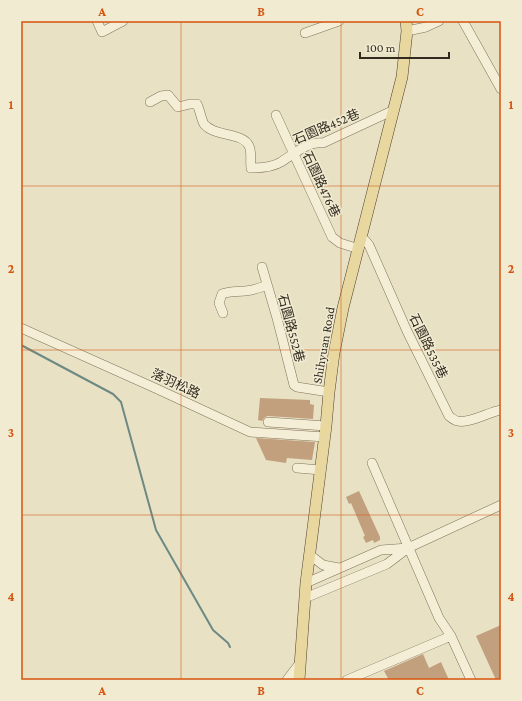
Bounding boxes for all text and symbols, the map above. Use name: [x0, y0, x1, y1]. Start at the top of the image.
text: A: [97, 4, 106, 19]
text: B: [257, 4, 265, 19]
text: C: [416, 4, 424, 19]
scale bar: [360, 34, 449, 60]
text: 100 m: [366, 41, 396, 55]
text: 1: [9, 97, 14, 112]
text: 1: [509, 97, 514, 112]
street label: 石園路452巷: [291, 106, 362, 147]
street label: 石園路476巷: [300, 149, 343, 219]
text: 2: [8, 261, 15, 276]
text: 2: [508, 261, 515, 276]
street label: 石園路552巷: [275, 292, 308, 364]
street label: Shihyuan Road: [309, 305, 338, 385]
street label: 石園路535巷: [406, 311, 451, 381]
street label: 落羽松路: [149, 366, 203, 401]
text: 3: [8, 425, 14, 440]
text: 3: [508, 425, 514, 440]
text: 4: [7, 589, 15, 604]
text: 4: [507, 589, 515, 604]
text: A: [97, 683, 106, 698]
text: B: [257, 683, 265, 698]
text: C: [416, 683, 424, 698]

